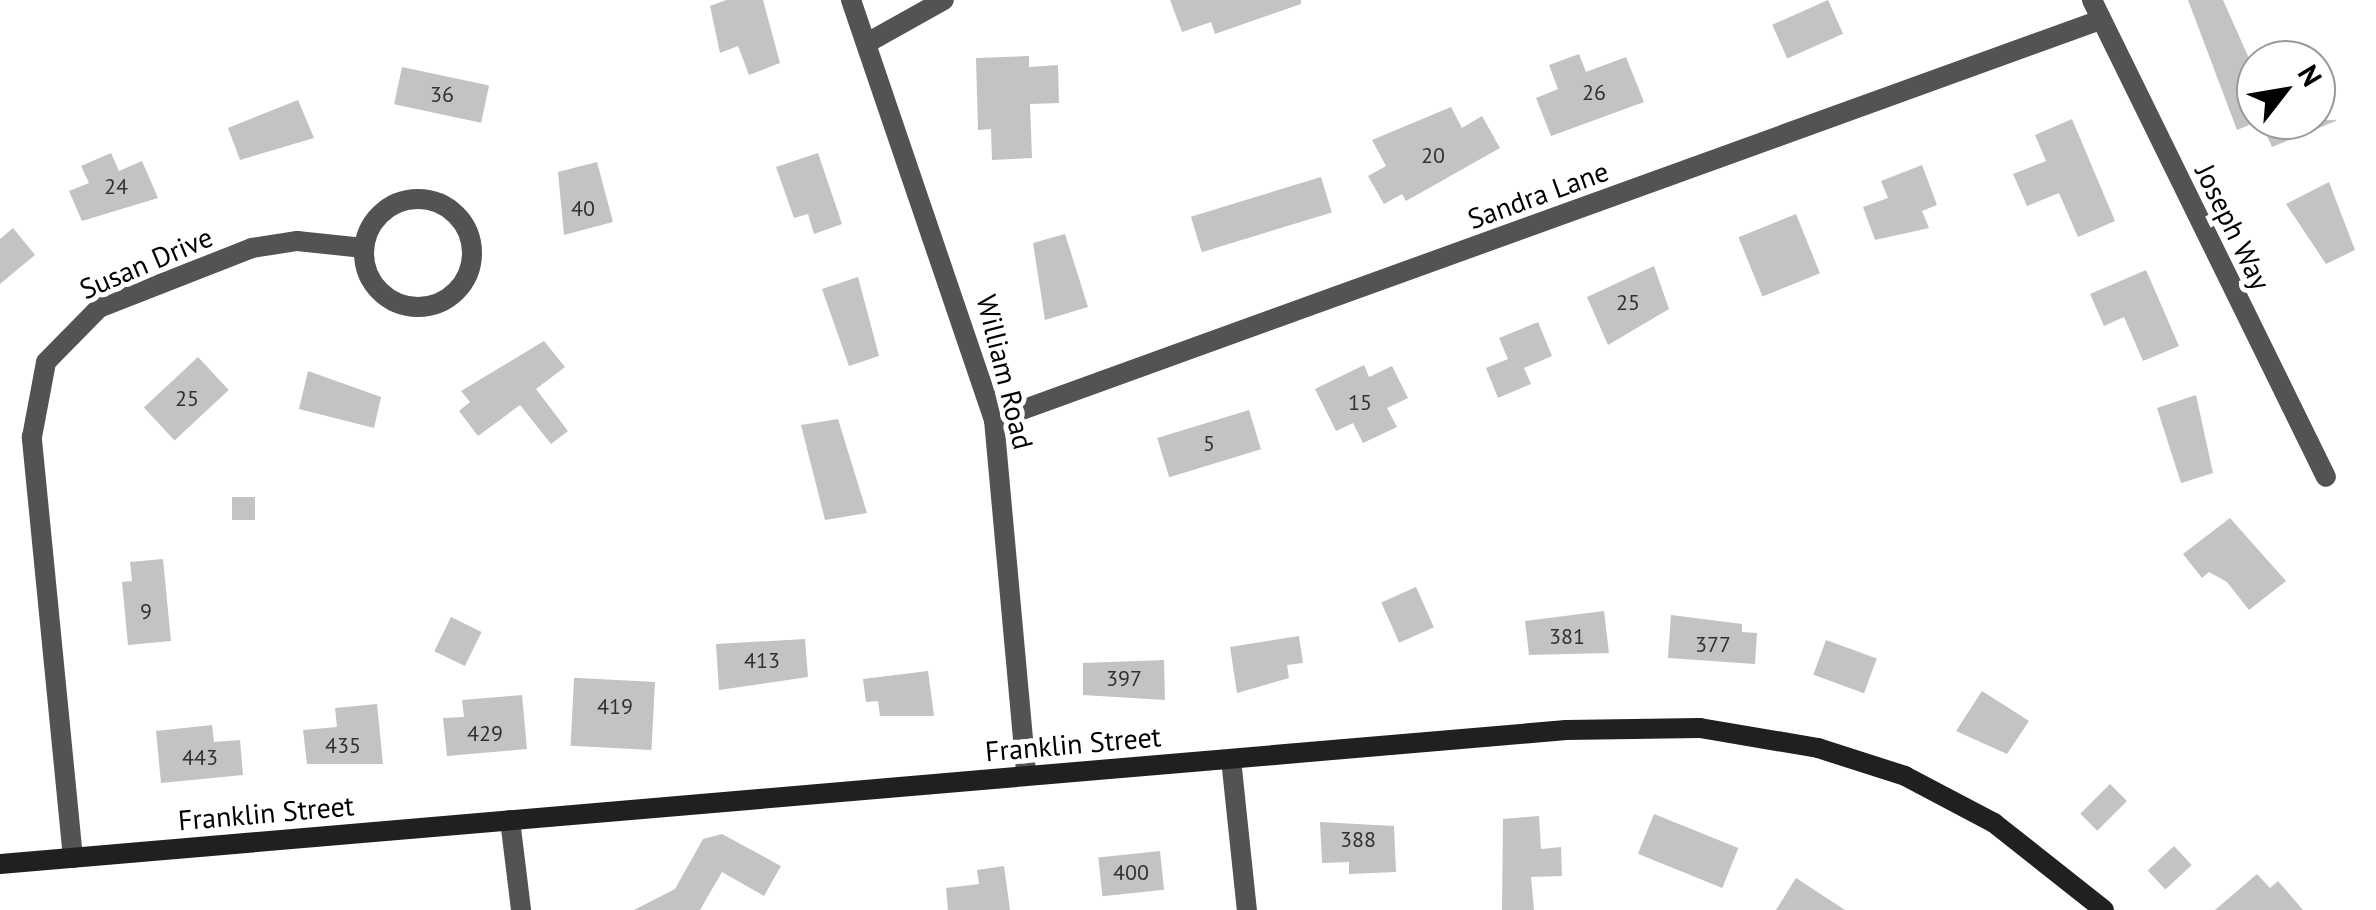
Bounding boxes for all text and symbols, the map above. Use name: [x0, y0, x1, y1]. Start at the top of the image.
north arrow: [2236, 40, 2336, 140]
text: N: [2290, 58, 2331, 93]
house number: 26: [1582, 80, 1606, 106]
house number: 36: [430, 82, 454, 108]
house number: 20: [1421, 143, 1445, 169]
street label: Sandra Lane: [1463, 154, 1613, 236]
street label: Joseph Way: [2188, 158, 2278, 296]
house number: 24: [104, 174, 128, 200]
house number: 40: [571, 196, 595, 222]
street label: Susan Drive: [74, 220, 218, 306]
house number: 25: [1616, 290, 1640, 316]
street label: William Road: [970, 291, 1040, 453]
house number: 25: [175, 386, 199, 412]
house number: 15: [1348, 390, 1372, 416]
house number: 5: [1203, 431, 1215, 457]
house number: 9: [140, 599, 152, 625]
house number: 381: [1549, 624, 1585, 650]
house number: 377: [1695, 632, 1731, 658]
house number: 413: [744, 648, 780, 674]
house number: 397: [1106, 666, 1142, 692]
house number: 419: [597, 694, 633, 720]
street label: Franklin Street: [984, 720, 1162, 768]
house number: 429: [467, 721, 503, 747]
house number: 435: [325, 733, 361, 759]
house number: 443: [182, 745, 218, 771]
street label: Franklin Street: [177, 789, 355, 837]
house number: 388: [1340, 827, 1376, 853]
house number: 400: [1113, 860, 1149, 886]

